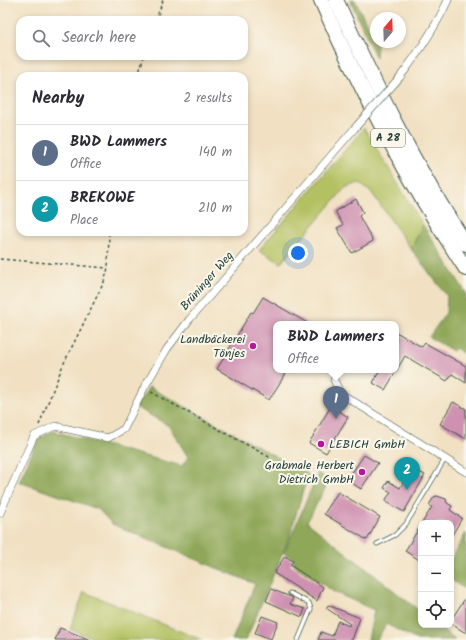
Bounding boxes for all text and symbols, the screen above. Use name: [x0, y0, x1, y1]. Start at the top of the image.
north arrow: [370, 12, 406, 48]
search box: [16, 16, 248, 60]
text: Search here: [62, 26, 136, 50]
icon: search: [30, 27, 52, 49]
text: Nearby: [32, 85, 84, 112]
text: 2 results: [184, 88, 232, 109]
road number: A 28: [371, 129, 405, 147]
text: BWD Lammers: [70, 130, 167, 154]
text: 1: [43, 142, 47, 163]
text: 140 m: [199, 142, 232, 163]
text: Office: [70, 154, 101, 175]
text: BREKOWE: [70, 186, 135, 210]
text: 2: [41, 198, 49, 219]
text: 210 m: [198, 198, 232, 219]
text: Place: [70, 210, 98, 231]
your location: [288, 243, 308, 263]
street label: Brüninger Weg: [176, 247, 238, 315]
popup: [273, 321, 399, 373]
text: BWD Lammers: [287, 325, 385, 349]
place label: Landbäckerei Tönjes: [180, 330, 246, 363]
marker: Landbäckerei Tönjes: [248, 341, 258, 351]
text: Office: [287, 349, 319, 370]
pin: 1: [323, 386, 349, 419]
place label: LEBICH GmbH: [329, 435, 405, 454]
marker: LEBICH GmbH: [316, 439, 326, 449]
place label: Grabmale Herbert Dietrich GmbH: [265, 456, 354, 489]
pin: 2: [394, 457, 420, 490]
marker: Grabmale Herbert Dietrich GmbH: [357, 467, 367, 477]
map controls: [418, 520, 454, 628]
button: +: [418, 520, 454, 556]
button: −: [418, 556, 454, 592]
button: locate: [418, 592, 454, 628]

